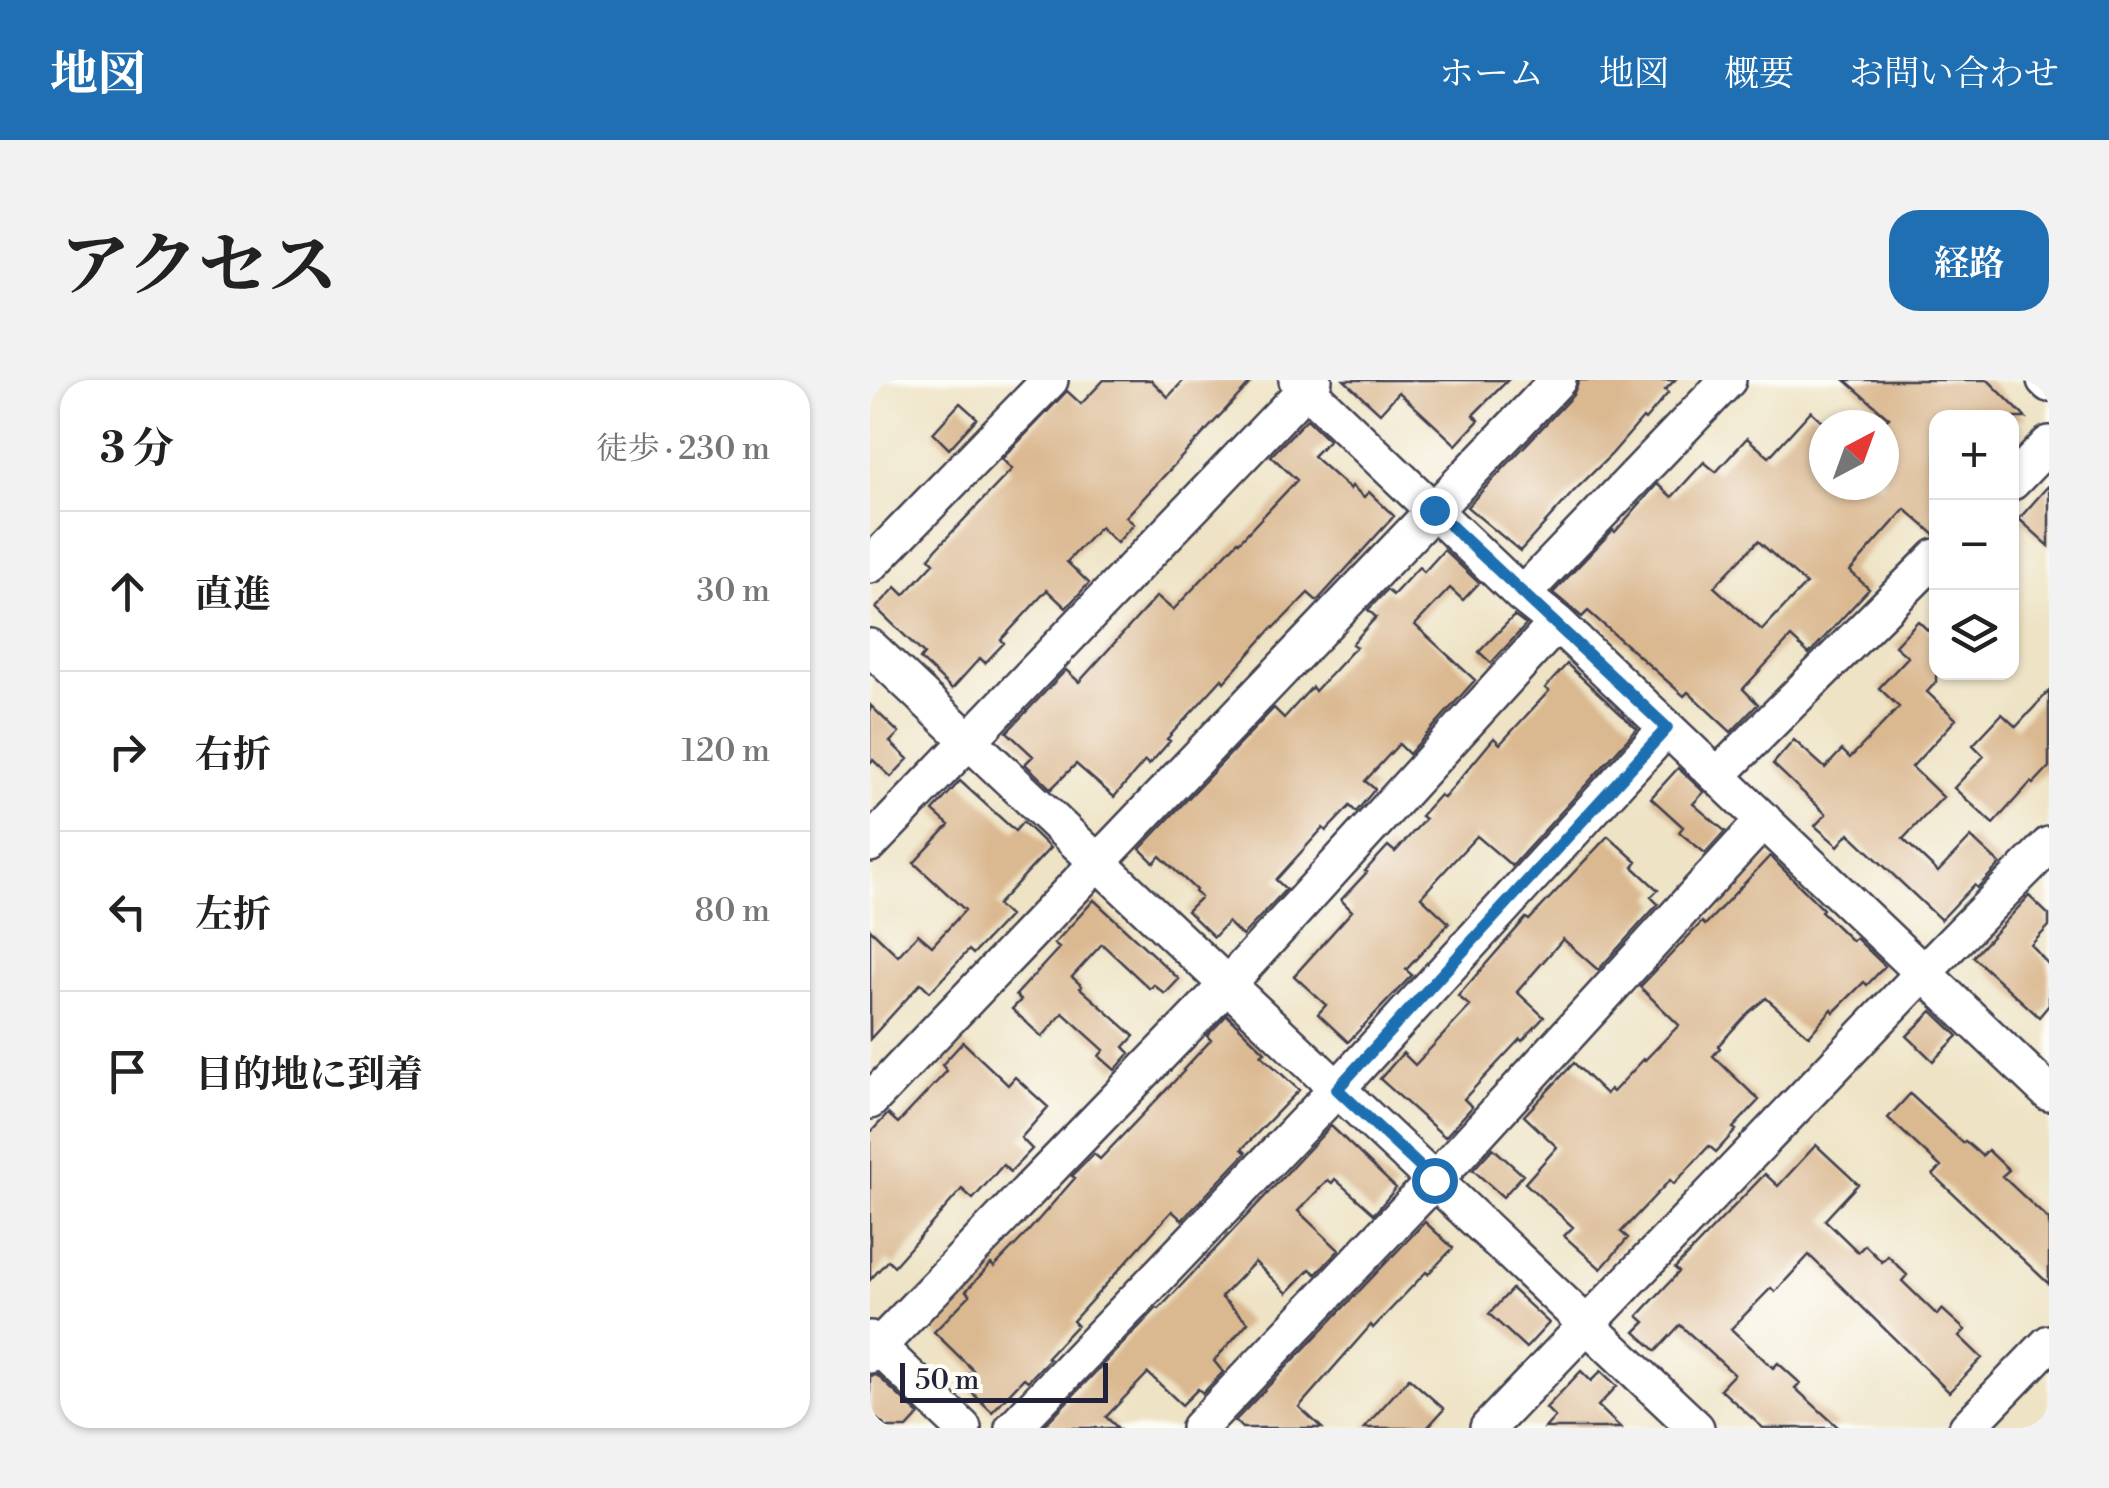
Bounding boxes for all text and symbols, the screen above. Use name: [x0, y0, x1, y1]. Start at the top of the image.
text: 地図: [50, 46, 146, 106]
text: ホーム: [1439, 53, 1544, 96]
text: 地図: [1599, 53, 1669, 96]
text: 概要: [1724, 53, 1794, 96]
text: お問い合わせ: [1849, 53, 2059, 96]
button: 経路: [1889, 210, 2049, 311]
text: アクセス: [60, 224, 338, 312]
north arrow: [1809, 410, 1899, 500]
map controls: [1929, 410, 2019, 680]
button: +: [1929, 410, 2019, 500]
text: 3 分: [100, 423, 174, 476]
text: 徒歩 · 230 m: [596, 429, 770, 469]
route end: [1412, 488, 1458, 534]
button: −: [1929, 500, 2019, 590]
icon: ahead: [100, 564, 155, 619]
text: 30 m: [696, 571, 770, 611]
text: 直進: [195, 572, 271, 619]
button: layers: [1929, 590, 2019, 680]
icon: right: [100, 724, 155, 779]
text: 120 m: [681, 731, 770, 771]
text: 右折: [195, 732, 271, 779]
icon: left: [100, 884, 155, 939]
text: 80 m: [695, 891, 770, 931]
text: 左折: [195, 892, 271, 939]
icon: arrive: [100, 1044, 155, 1099]
text: 目的地に到着: [195, 1052, 423, 1099]
route start: [1412, 1158, 1458, 1204]
scale bar: [900, 1358, 1108, 1403]
text: 50 m: [915, 1363, 979, 1398]

